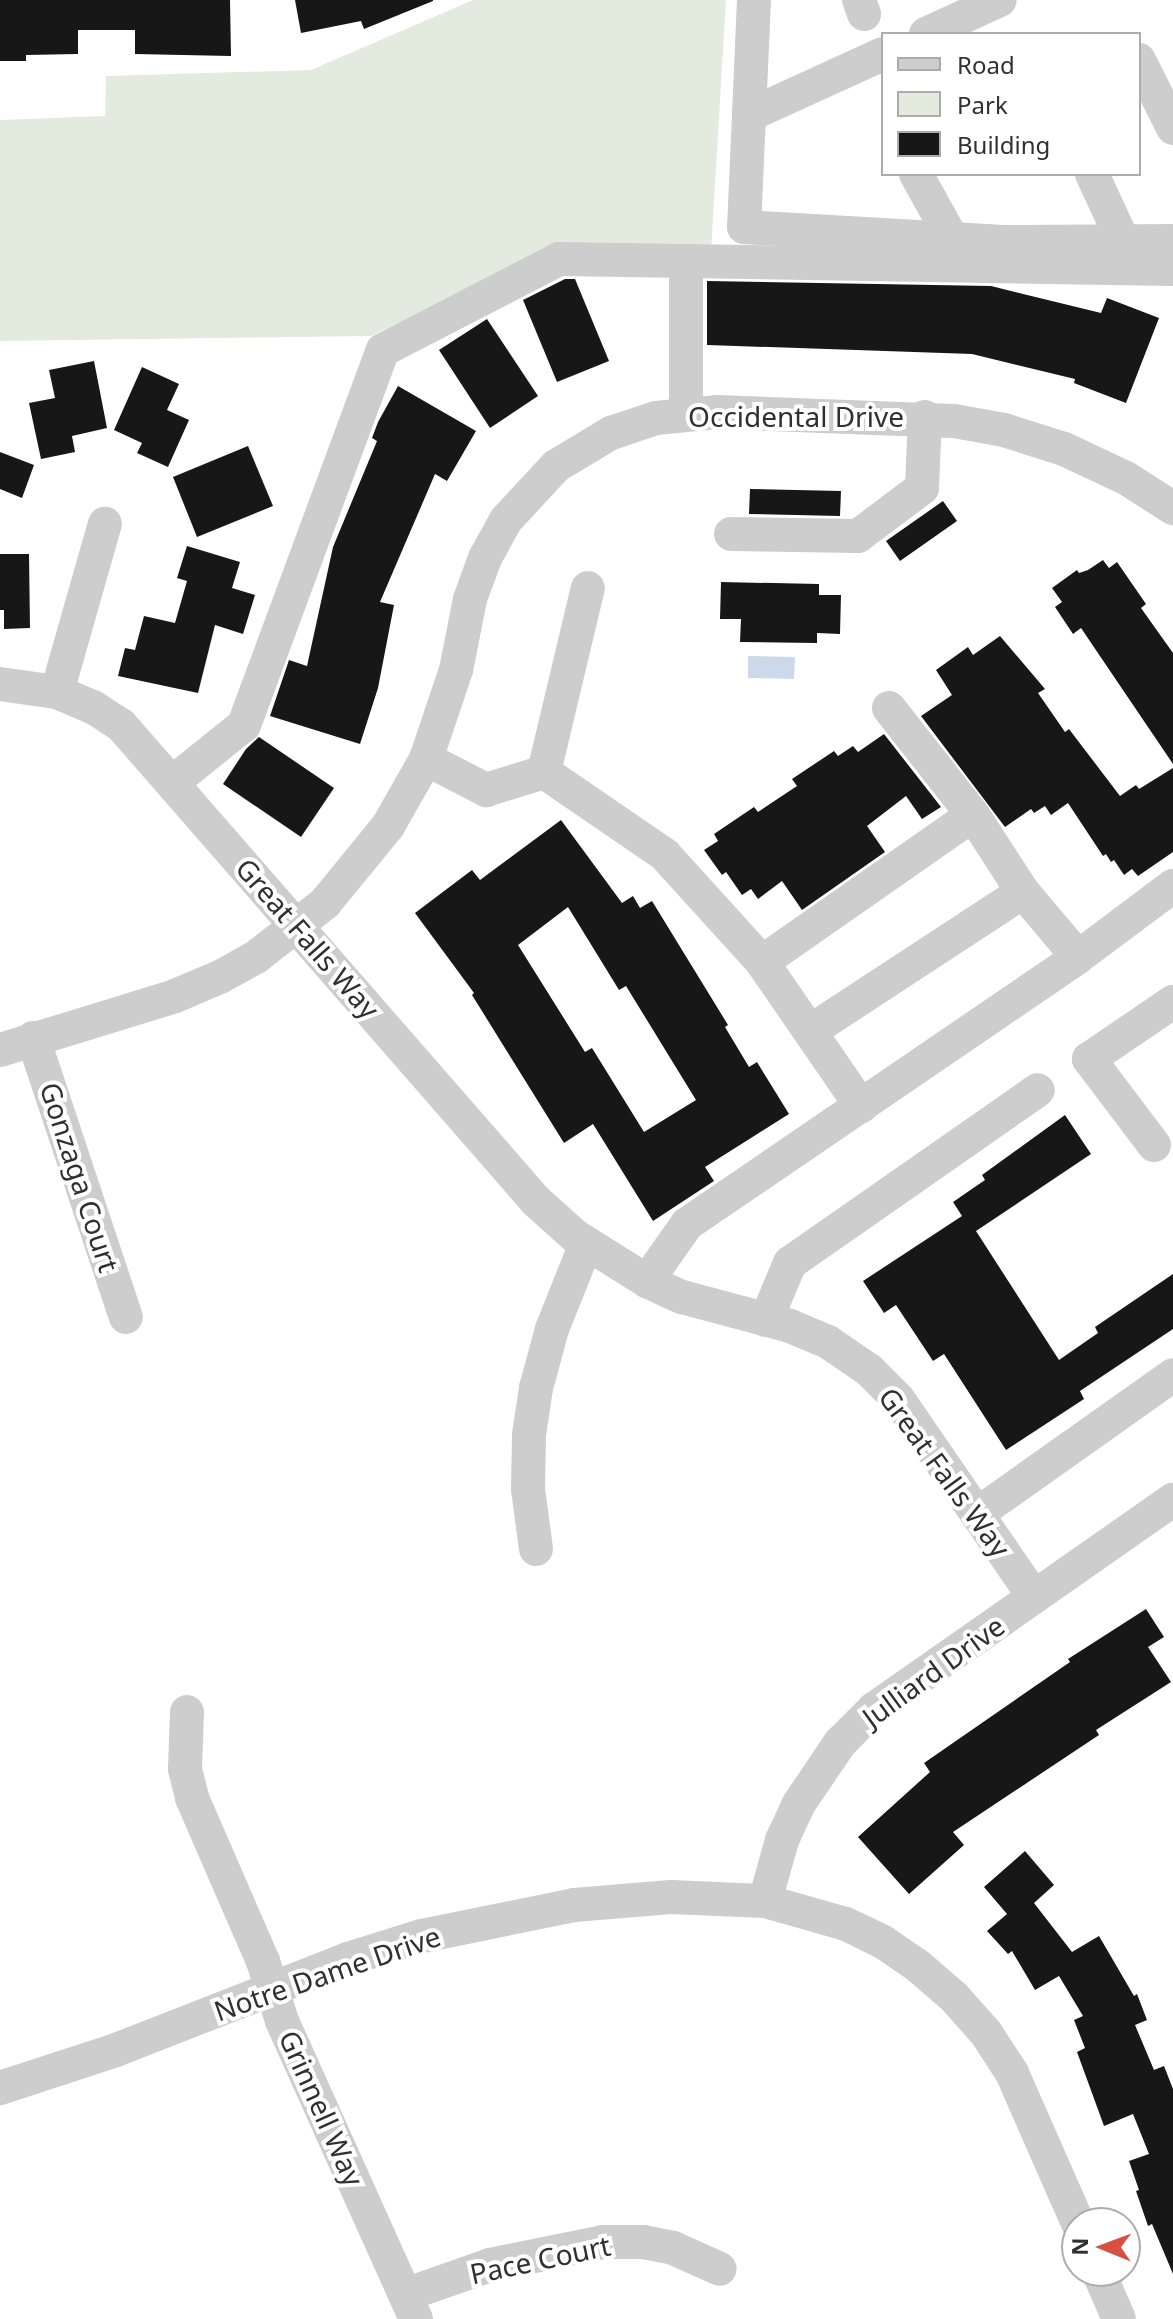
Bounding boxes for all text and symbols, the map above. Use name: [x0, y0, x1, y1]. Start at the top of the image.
legend: [881, 32, 1141, 176]
text: Road: [957, 48, 1015, 81]
text: Park: [957, 88, 1008, 121]
text: Building: [957, 128, 1050, 161]
street label: Occidental Drive: [688, 399, 904, 433]
street label: Great Falls Way: [229, 851, 387, 1025]
street label: Gonzaga Court: [34, 1078, 126, 1276]
street label: Great Falls Way: [872, 1381, 1018, 1563]
street label: Julliard Drive: [856, 1608, 1010, 1734]
street label: Notre Dame Drive: [209, 1919, 445, 2027]
street label: Grinnell Way: [273, 2025, 371, 2191]
north arrow: [1061, 2207, 1141, 2287]
street label: Pace Court: [467, 2228, 613, 2290]
text: N: [1064, 2237, 1094, 2256]

